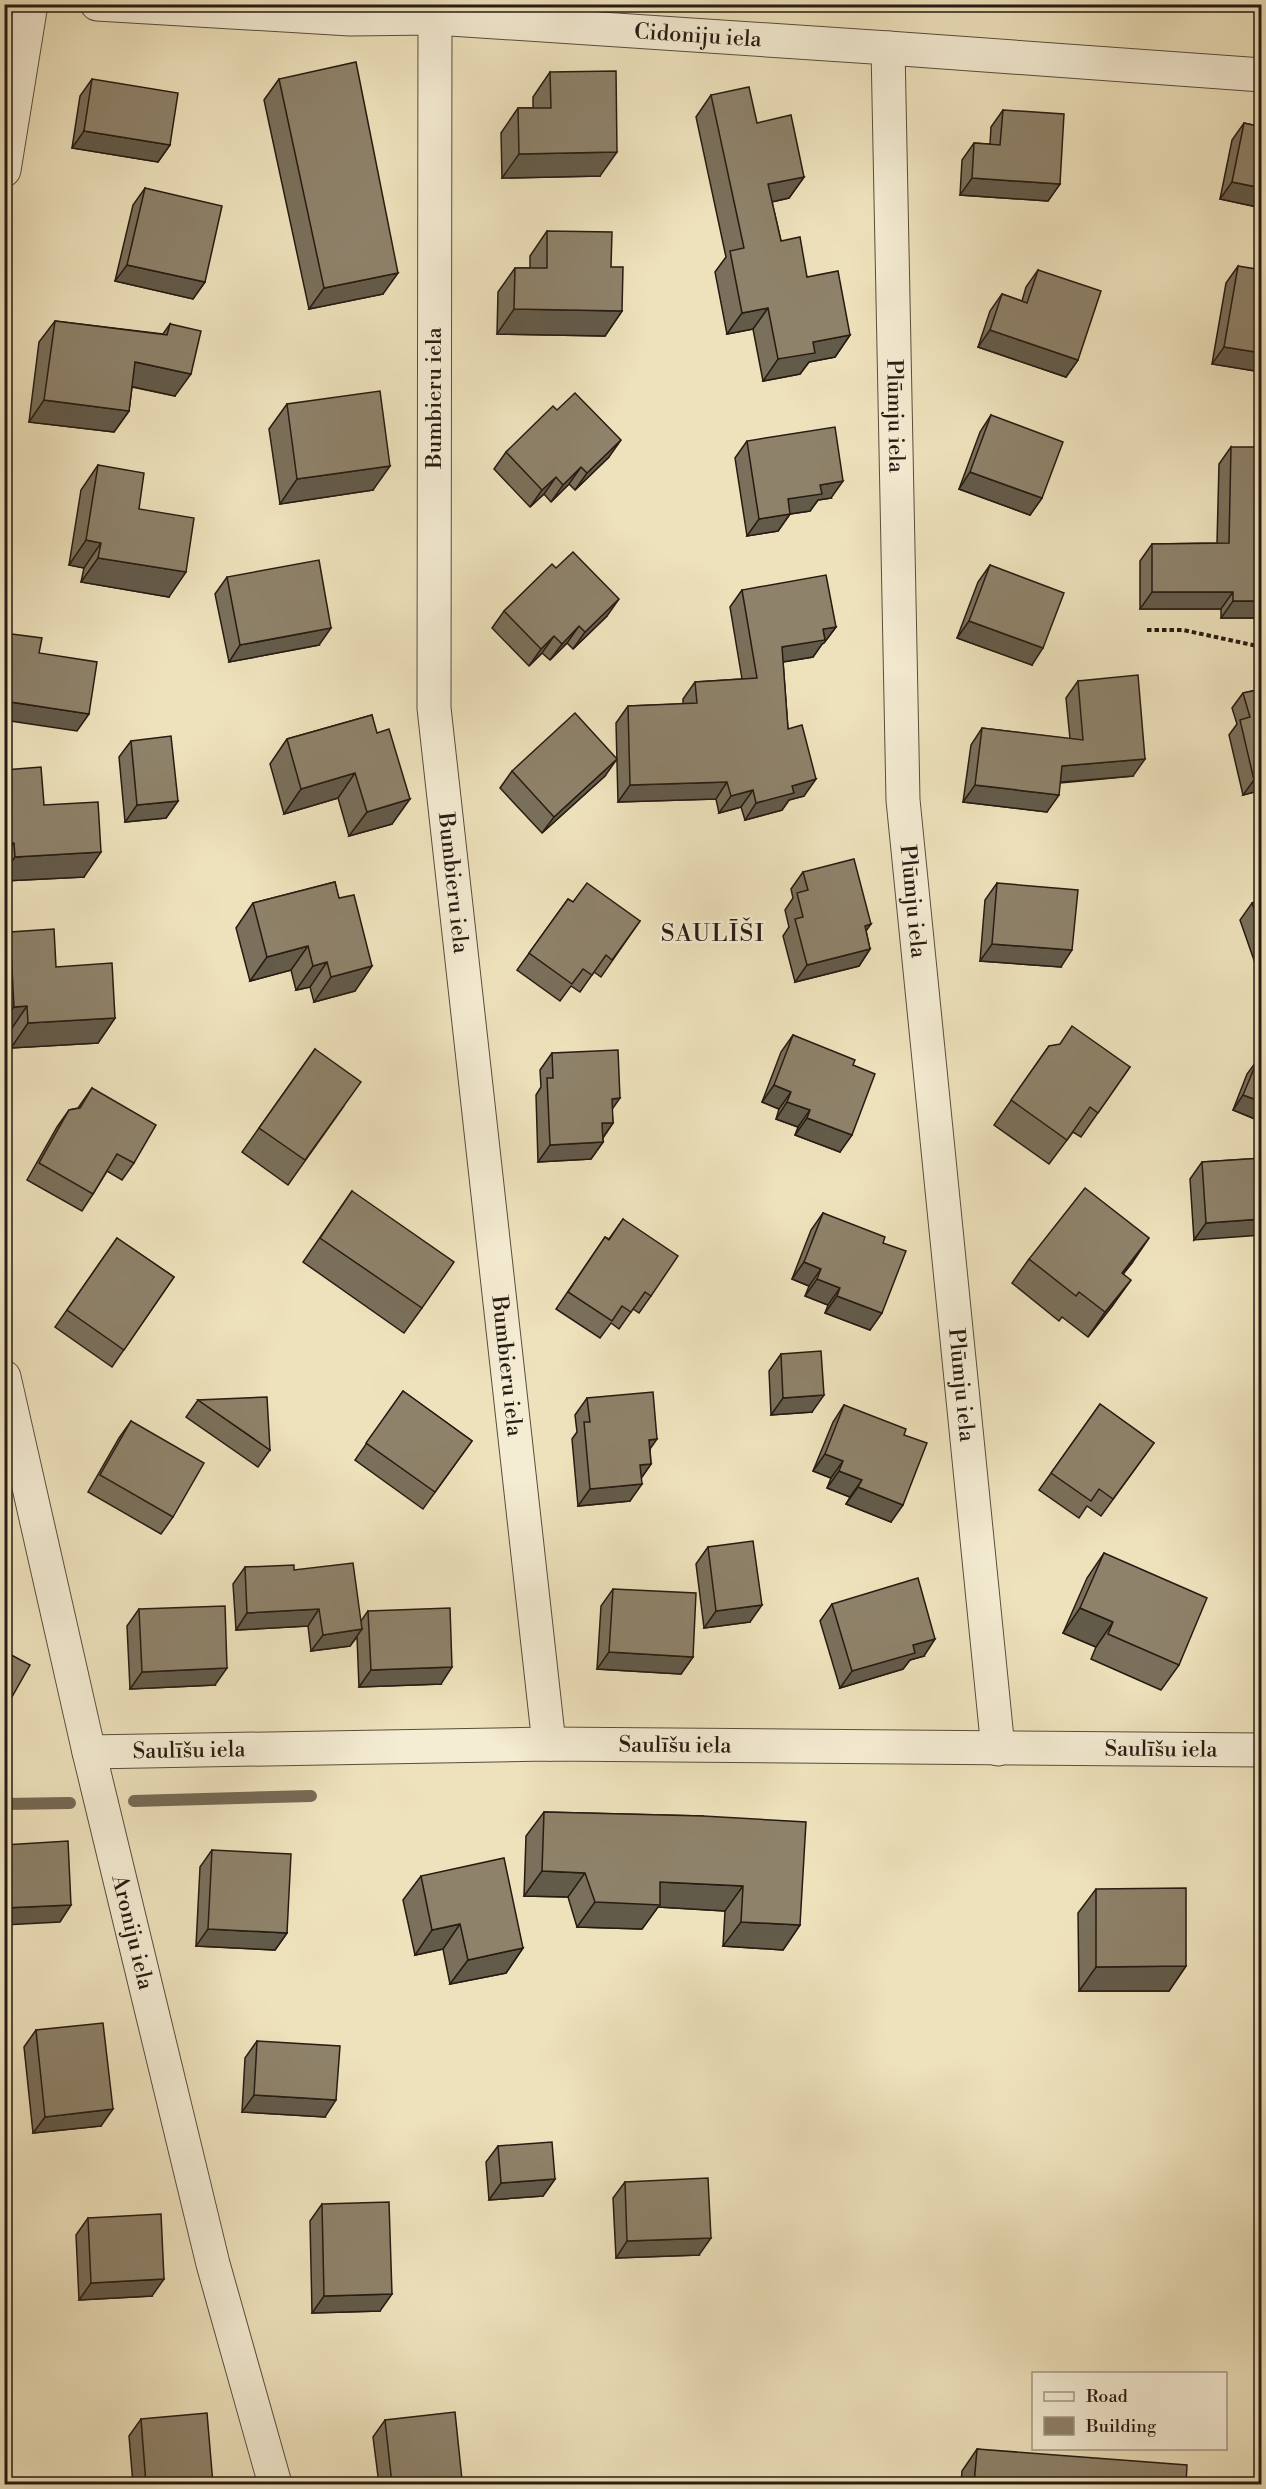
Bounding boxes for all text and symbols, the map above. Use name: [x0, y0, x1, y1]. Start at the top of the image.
street label: Cidoniju iela: [633, 18, 763, 53]
street label: Bumbieru iela: [421, 326, 448, 470]
street label: Plūmju iela: [881, 359, 910, 474]
street label: Bumbieru iela: [432, 810, 475, 956]
street label: Plūmju iela: [894, 843, 932, 960]
district label: SAULĪŠI: [661, 917, 765, 949]
street label: Bumbieru iela: [486, 1293, 528, 1439]
street label: Plūmju iela: [942, 1327, 981, 1444]
street label: Saulīšu iela: [618, 1731, 732, 1759]
street label: Saulīšu iela: [1104, 1735, 1218, 1763]
street label: Saulīšu iela: [132, 1736, 247, 1765]
street label: Aroniju iela: [106, 1871, 160, 1993]
legend: [1032, 2372, 1227, 2450]
text: Road: [1086, 2385, 1129, 2408]
text: Building: [1085, 2415, 1157, 2438]

